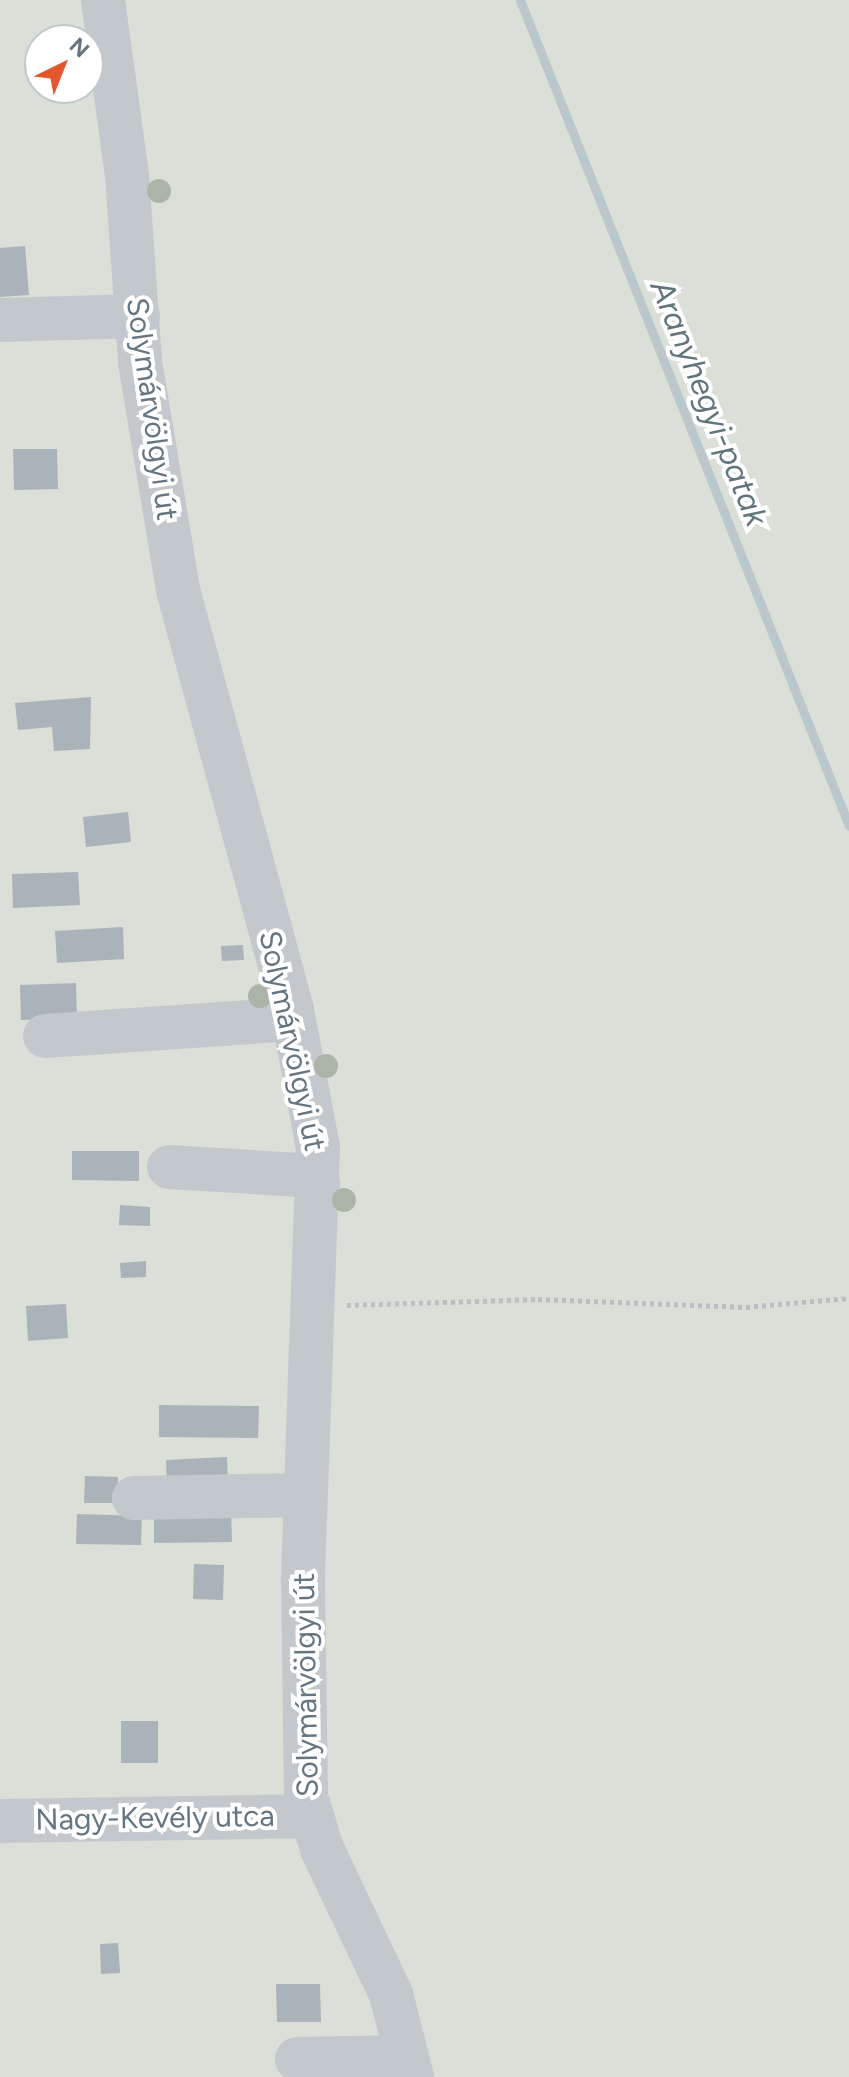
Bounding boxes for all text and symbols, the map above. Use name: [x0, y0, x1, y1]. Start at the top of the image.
north arrow: [24, 24, 104, 104]
text: N: [64, 32, 95, 63]
water label: Aranyhegyi-patak: [642, 274, 776, 532]
street label: Solymárvölgyi út: [119, 295, 185, 523]
street label: Solymárvölgyi út: [251, 928, 333, 1154]
street label: Solymárvölgyi út: [286, 1573, 326, 1797]
street label: Nagy-Kevély utca: [35, 1798, 275, 1838]

